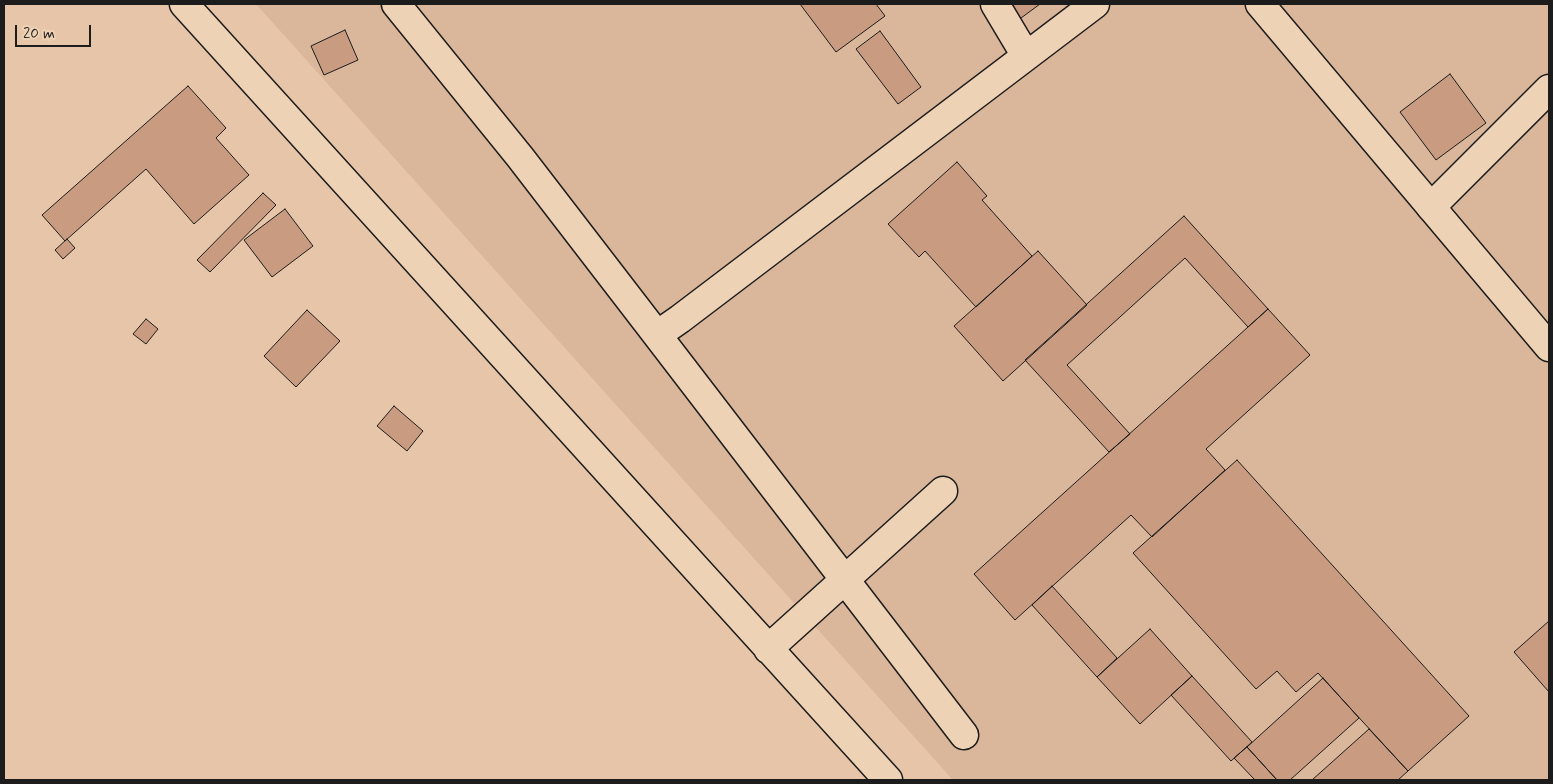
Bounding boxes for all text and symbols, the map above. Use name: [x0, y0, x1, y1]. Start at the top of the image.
scale bar: [18, 15, 94, 47]
text: 20 m: [23, 24, 55, 44]

